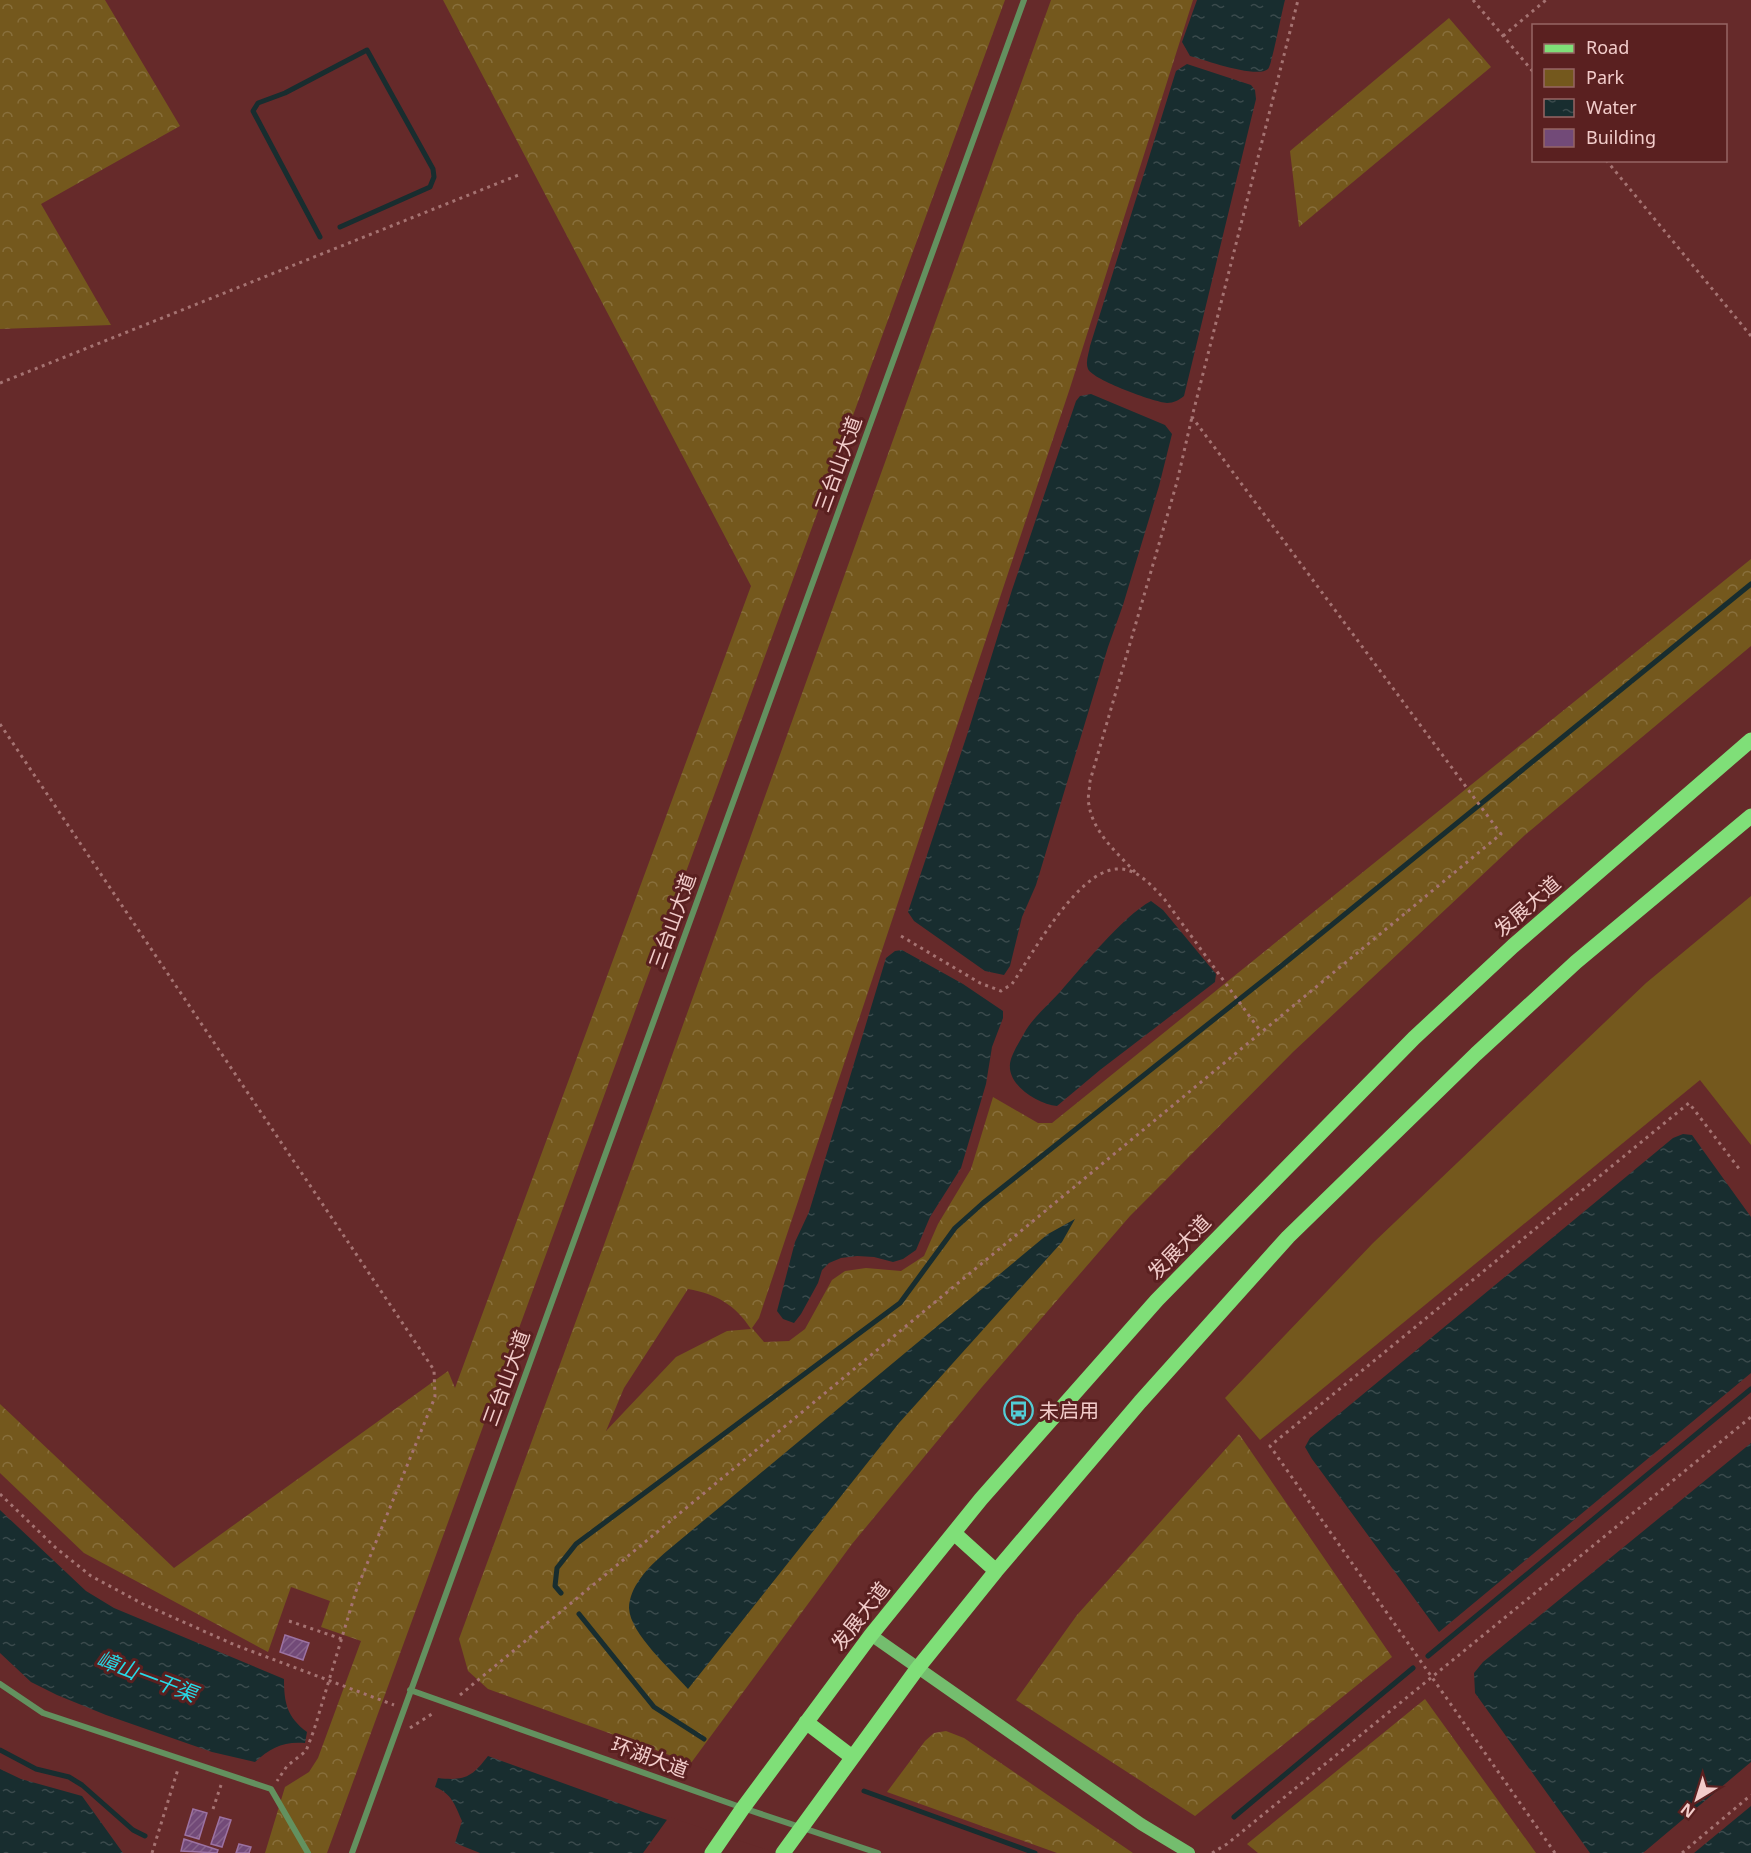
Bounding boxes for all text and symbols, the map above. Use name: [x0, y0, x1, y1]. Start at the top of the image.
legend: [1532, 24, 1727, 162]
text: Road: [1586, 35, 1629, 59]
text: Park: [1586, 65, 1624, 89]
text: Water: [1586, 95, 1637, 119]
text: Building: [1586, 125, 1656, 149]
street label: 三台山大道: [808, 412, 868, 516]
street label: 三台山大道: [642, 869, 702, 973]
street label: 发展大道: [1488, 870, 1566, 942]
street label: 发展大道: [1142, 1209, 1216, 1285]
street label: 三台山大道: [476, 1326, 536, 1430]
bus stop icon: 未启用: [1002, 1394, 1034, 1426]
place label: 未启用: [1039, 1397, 1099, 1424]
street label: 发展大道: [825, 1576, 895, 1656]
water label: 嶂山一干渠: [93, 1644, 204, 1709]
street label: 环湖大道: [608, 1731, 692, 1783]
north arrow: [1667, 1769, 1727, 1829]
text: N: [1676, 1798, 1700, 1823]

